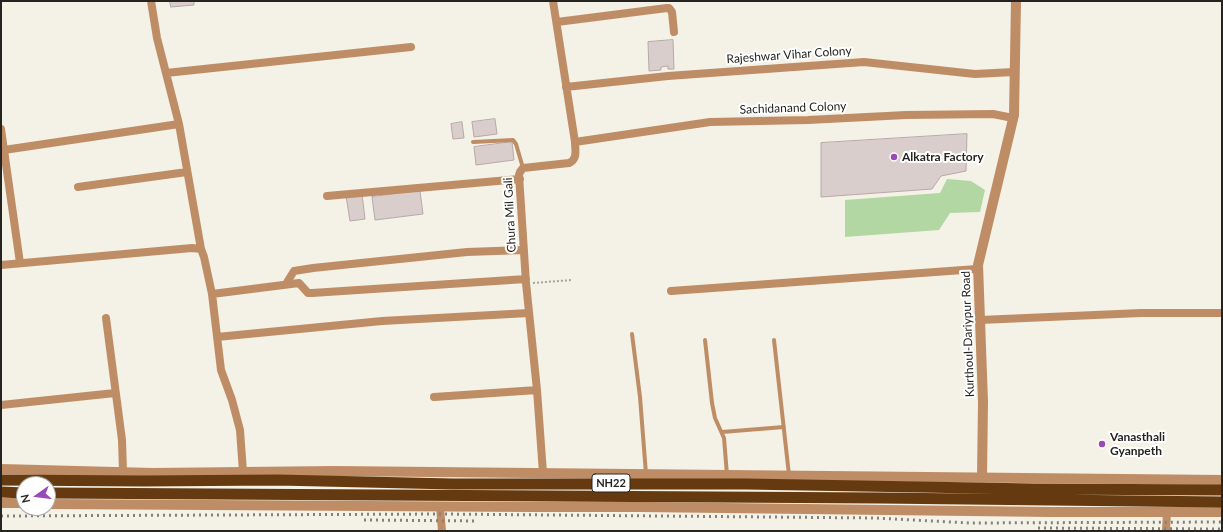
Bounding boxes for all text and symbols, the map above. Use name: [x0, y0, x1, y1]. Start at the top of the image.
street label: Rajeshwar Vihar Colony: [726, 43, 852, 67]
street label: Sachidanand Colony: [739, 99, 847, 117]
place label: Alkatra Factory: [902, 150, 984, 164]
marker: Alkatra Factory: [889, 152, 899, 162]
street label: Chura Mil Gali: [501, 177, 519, 253]
street label: Kurthoul-Dariypur Road: [959, 271, 977, 397]
place label: Vanasthali Gyanpeth: [1110, 430, 1165, 458]
marker: Vanasthali Gyanpeth: [1097, 439, 1107, 449]
road number: NH22: [592, 474, 630, 492]
north arrow: [16, 476, 56, 516]
text: N: [18, 493, 32, 504]

